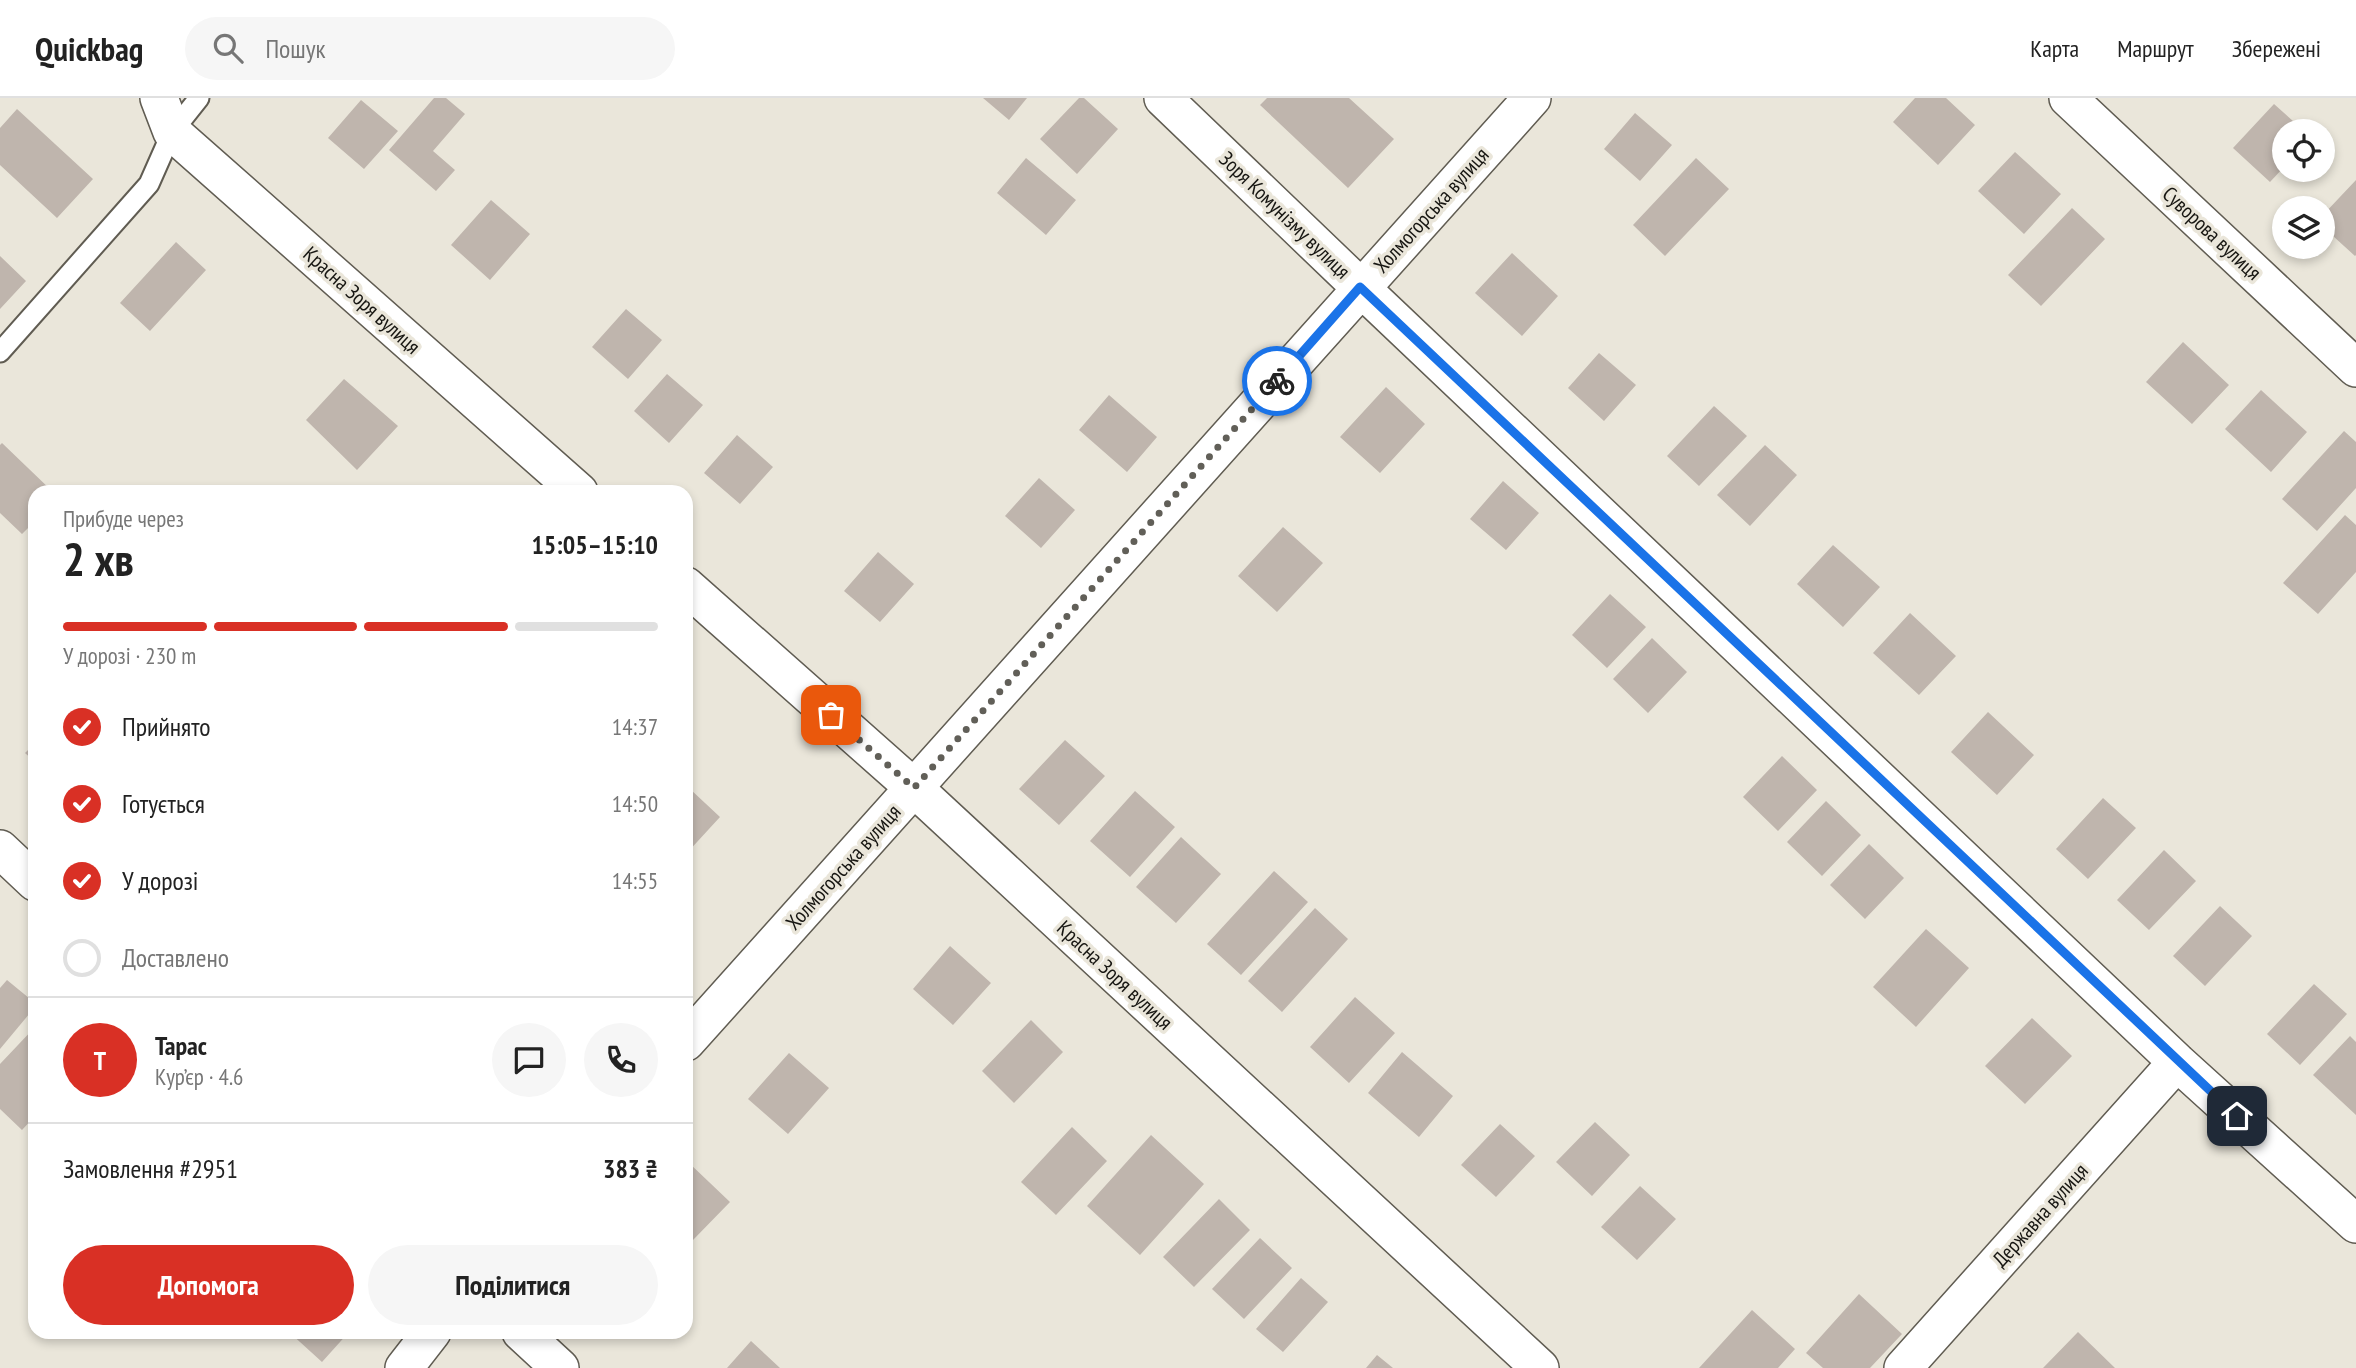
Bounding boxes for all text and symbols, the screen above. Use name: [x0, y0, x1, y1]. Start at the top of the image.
search box: [185, 17, 675, 80]
text: Quickbag: [35, 27, 143, 70]
icon: search: [209, 29, 247, 67]
text: Пошук: [265, 32, 326, 65]
text: Карта: [2030, 33, 2079, 64]
text: Маршрут: [2117, 33, 2194, 64]
text: Збережені: [2232, 33, 2321, 64]
map controls: [2272, 119, 2335, 259]
button: locate: [2272, 119, 2335, 182]
street label: Холмогорська вулиця: [1368, 142, 1494, 278]
street label: Зоря Комунізму вулиця: [1214, 145, 1356, 285]
street label: Суворова вулиця: [2157, 180, 2267, 286]
button: layers: [2272, 196, 2335, 259]
street label: Красна Зоря вулиця: [298, 240, 426, 360]
courier: [1242, 346, 1312, 416]
icon: bike: [1258, 362, 1296, 400]
text: Прибуде через: [63, 504, 184, 533]
text: 15:05–15:10: [531, 528, 658, 561]
text: 2 хв: [63, 529, 134, 589]
text: У дорозі · 230 m: [63, 641, 196, 670]
pin: [801, 685, 861, 745]
icon: bag: [812, 696, 850, 734]
icon: check: [63, 708, 101, 746]
text: Прийнято: [122, 710, 210, 743]
text: 14:37: [612, 712, 658, 741]
icon: check: [63, 785, 101, 823]
text: Готується: [122, 787, 205, 820]
text: 14:50: [612, 789, 658, 818]
street label: Холмогорська вулиця: [780, 799, 906, 935]
icon: check: [63, 862, 101, 900]
text: У дорозі: [122, 864, 199, 897]
text: 14:55: [612, 866, 658, 895]
street label: Красна Зоря вулиця: [1051, 914, 1179, 1036]
text: Доставлено: [122, 941, 229, 974]
button: chat: [492, 1023, 566, 1097]
button: phone: [584, 1023, 658, 1097]
text: Тарас: [155, 1029, 207, 1062]
text: Т: [94, 1044, 106, 1077]
text: Кур’єр · 4.6: [155, 1062, 243, 1091]
pin: [2207, 1086, 2267, 1146]
icon: home: [2218, 1097, 2256, 1135]
text: Замовлення #2951: [63, 1152, 238, 1185]
text: 383 ₴: [603, 1152, 658, 1185]
street label: Державна вулиця: [1986, 1158, 2094, 1272]
button: Допомога: [63, 1245, 354, 1325]
button: Поділитися: [368, 1245, 658, 1325]

